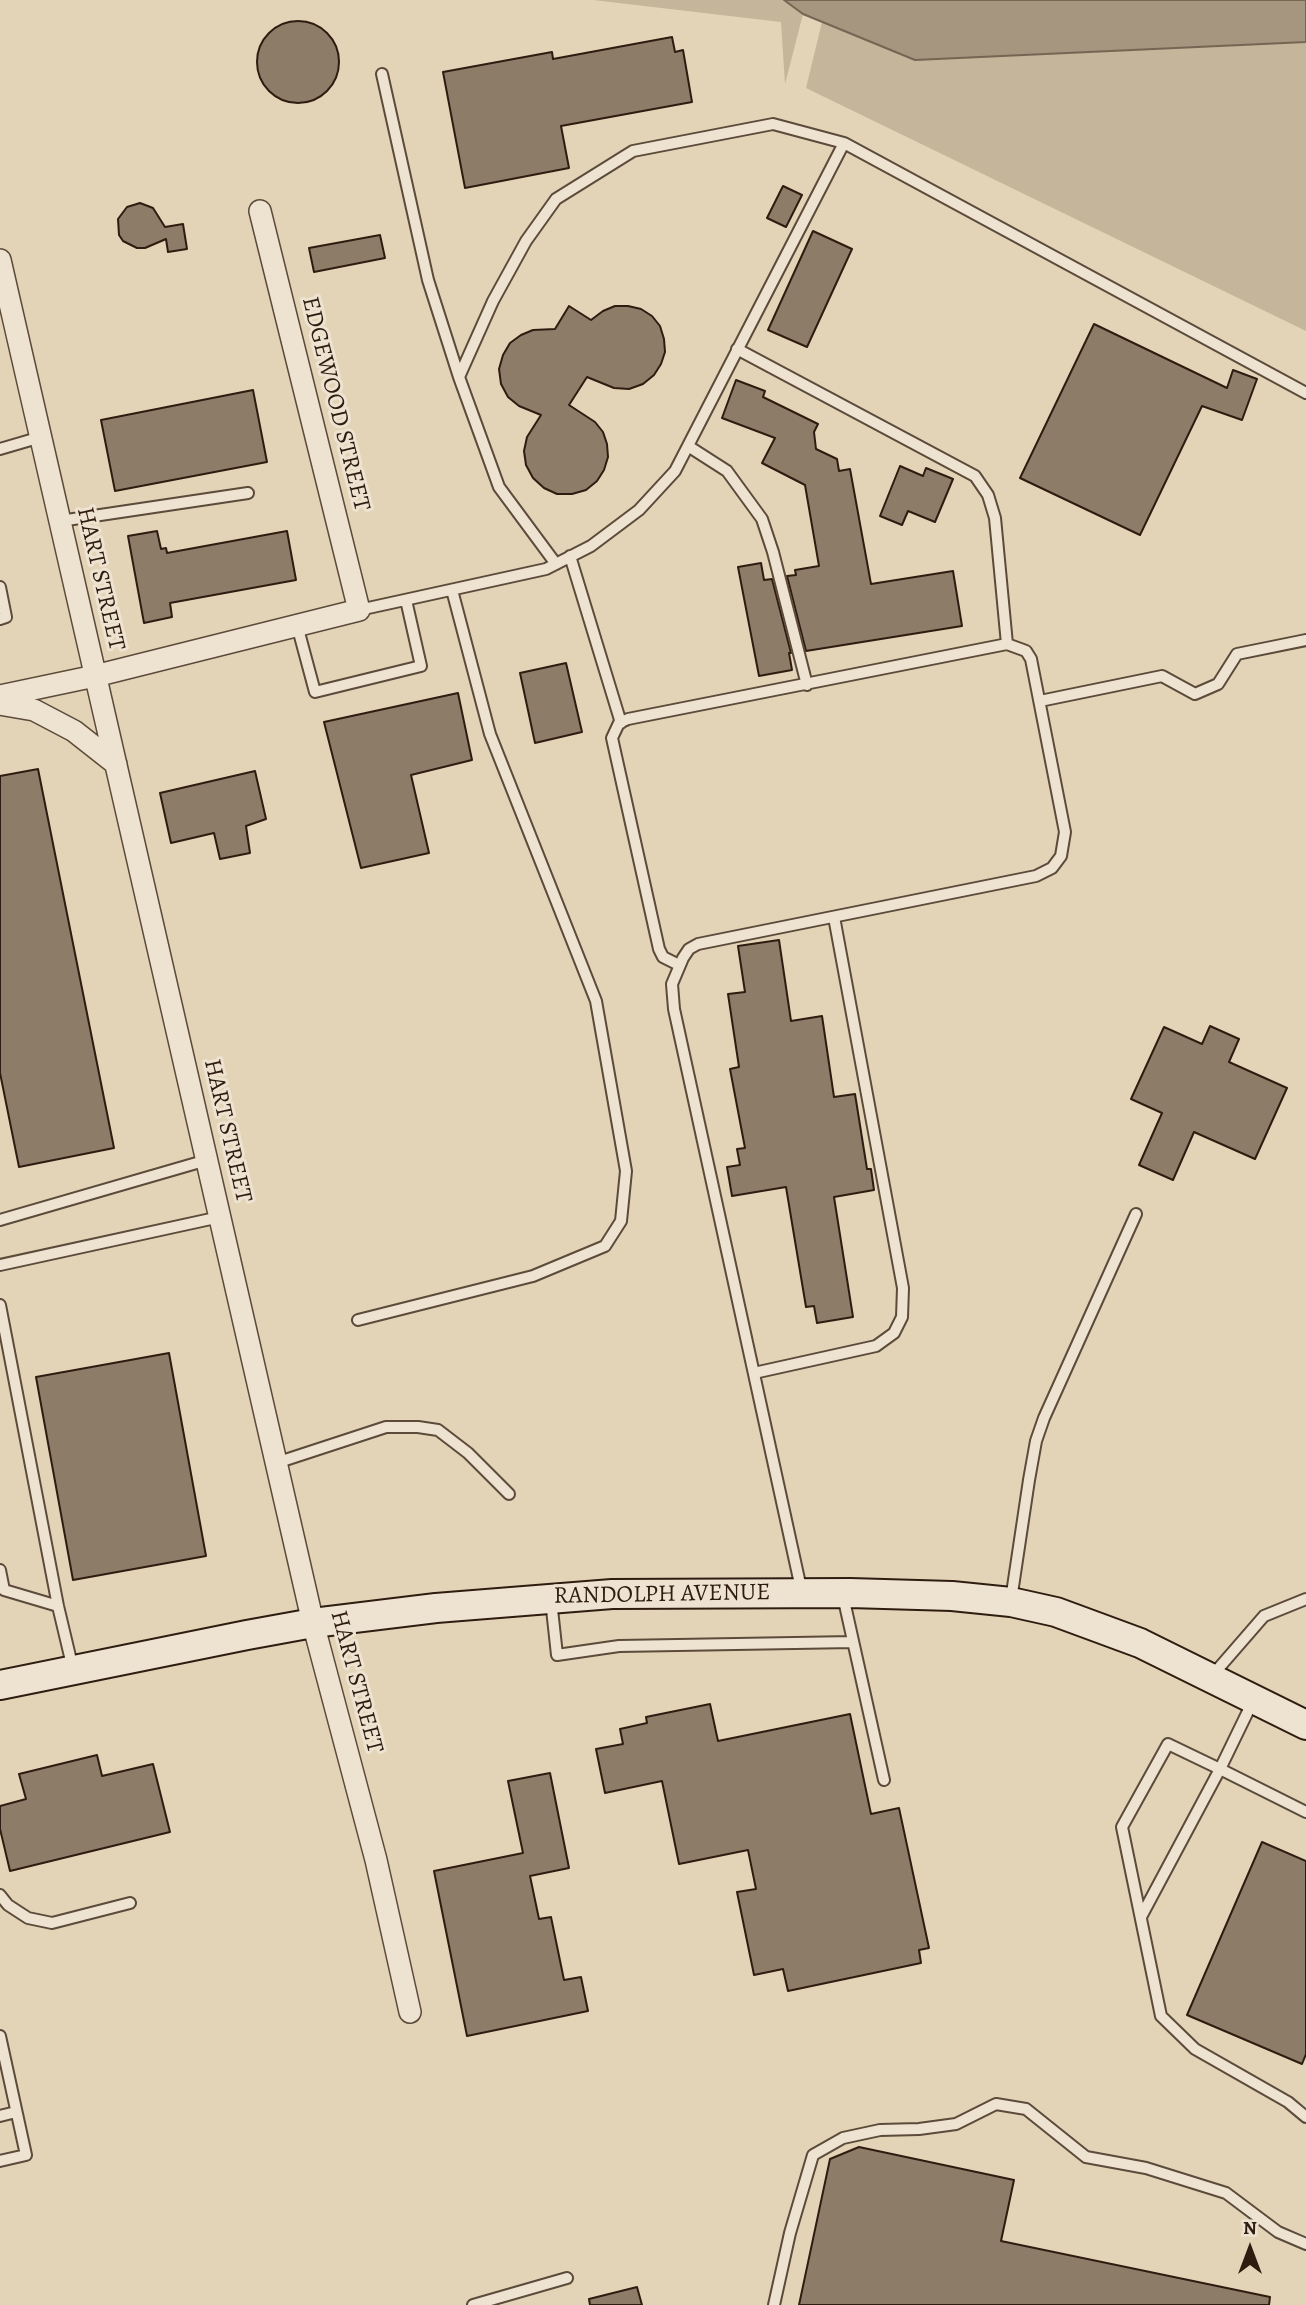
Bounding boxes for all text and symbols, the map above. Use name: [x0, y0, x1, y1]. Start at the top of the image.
street label: EDGEWOOD STREET: [294, 294, 376, 514]
street label: HART STREET: [70, 504, 130, 654]
street label: HART STREET: [197, 1056, 257, 1206]
street label: RANDOLPH AVENUE: [553, 1579, 771, 1611]
street label: HART STREET: [323, 1608, 389, 1756]
north arrow: [1215, 2214, 1285, 2284]
text: N: [1243, 2215, 1257, 2241]

